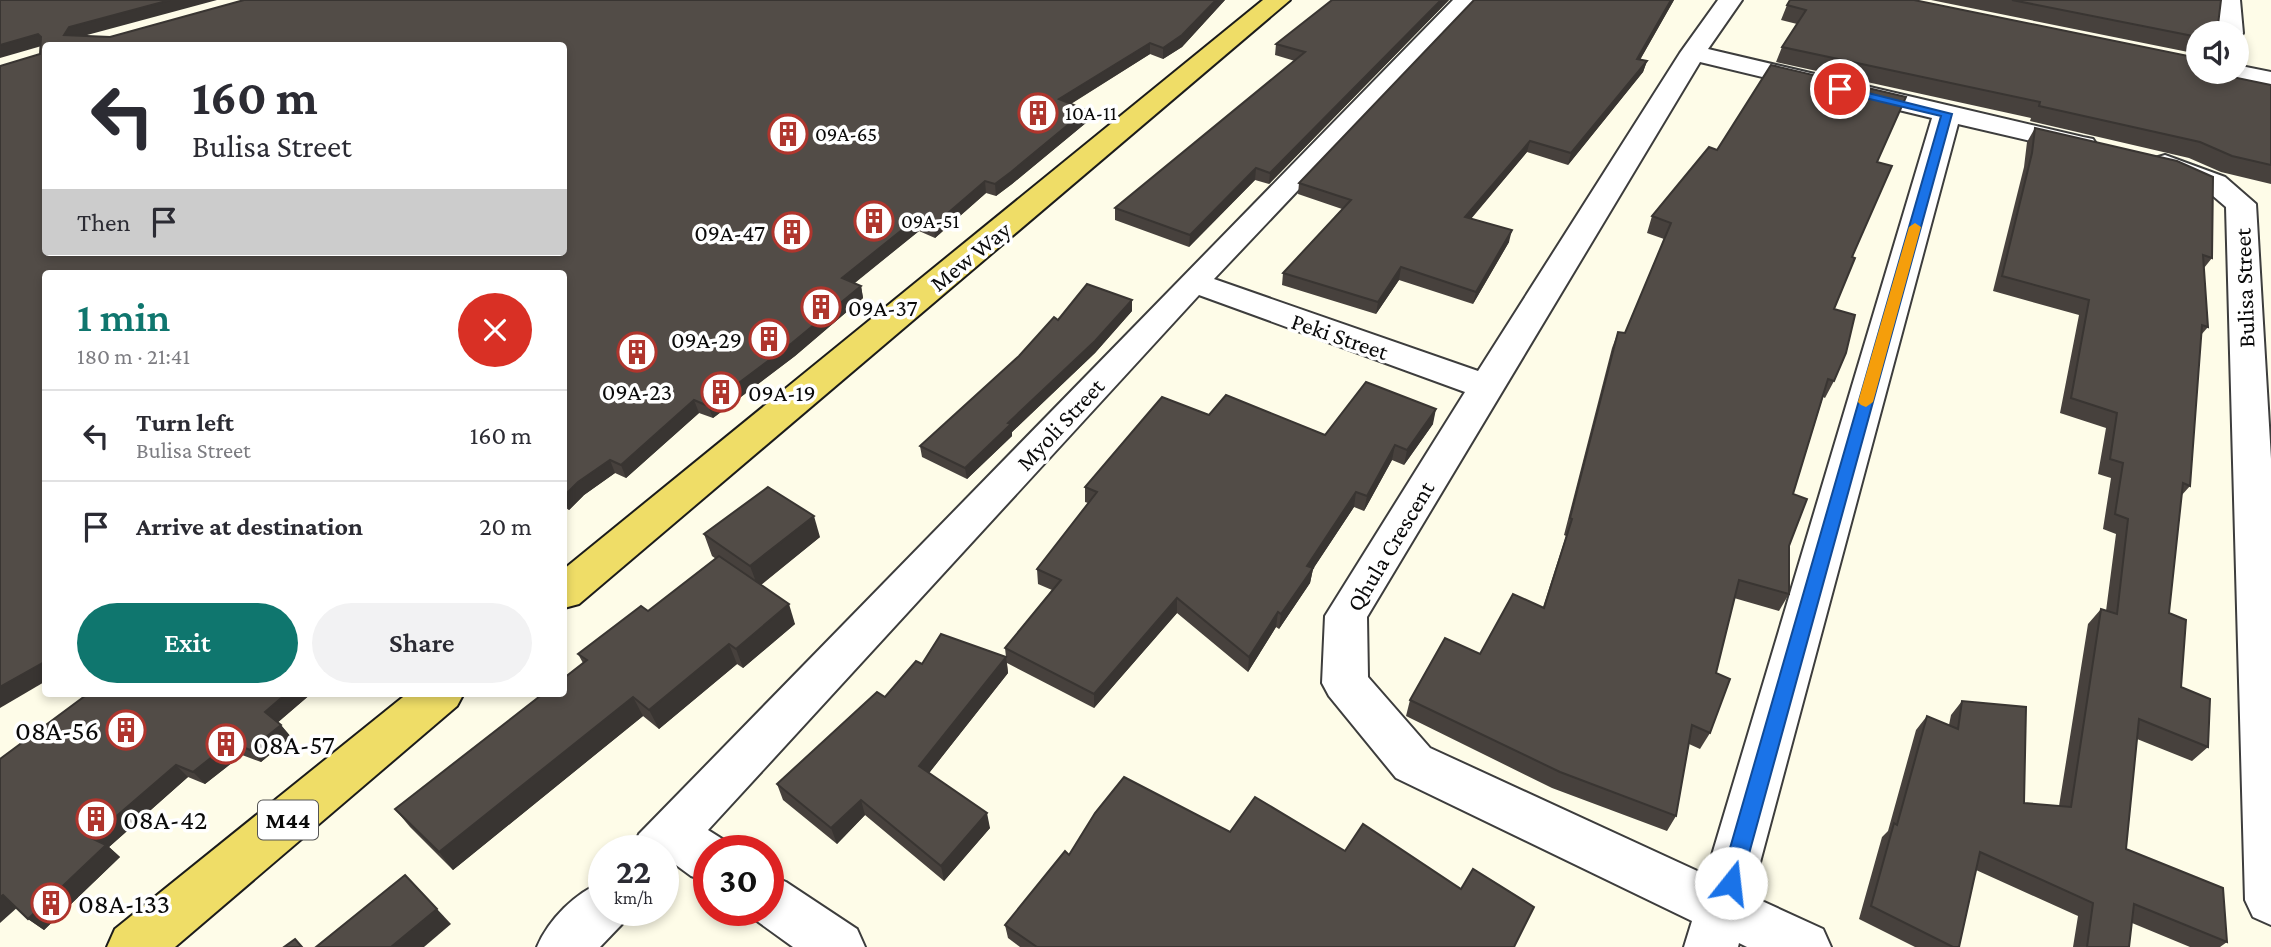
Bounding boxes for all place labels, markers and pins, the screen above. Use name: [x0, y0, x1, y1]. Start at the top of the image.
pin: [1810, 59, 1870, 119]
building icon: 10A-11: [1017, 92, 1059, 134]
place label: 10A-11: [1065, 101, 1117, 125]
building icon: 09A-65: [767, 113, 809, 155]
place label: 09A-65: [815, 122, 877, 146]
building icon: 09A-51: [853, 200, 895, 242]
place label: 09A-51: [901, 209, 959, 233]
building icon: 09A-47: [771, 211, 813, 253]
place label: 09A-47: [694, 219, 765, 246]
building icon: 09A-37: [800, 286, 842, 328]
place label: 09A-37: [848, 294, 918, 321]
building icon: 09A-29: [748, 318, 790, 360]
place label: 09A-29: [671, 326, 742, 353]
building icon: 09A-23: [616, 331, 658, 373]
building icon: 09A-19: [700, 371, 742, 413]
place label: 09A-23: [602, 378, 672, 405]
place label: 09A-19: [748, 379, 816, 406]
building icon: 08A-56: [105, 709, 147, 751]
place label: 08A-56: [15, 715, 99, 746]
building icon: 08A-57: [205, 723, 247, 765]
place label: 08A-57: [253, 729, 335, 760]
building icon: 08A-42: [75, 798, 117, 840]
place label: 08A-42: [123, 804, 207, 835]
building icon: 08A-133: [30, 882, 72, 924]
place label: 08A-133: [78, 888, 170, 919]

